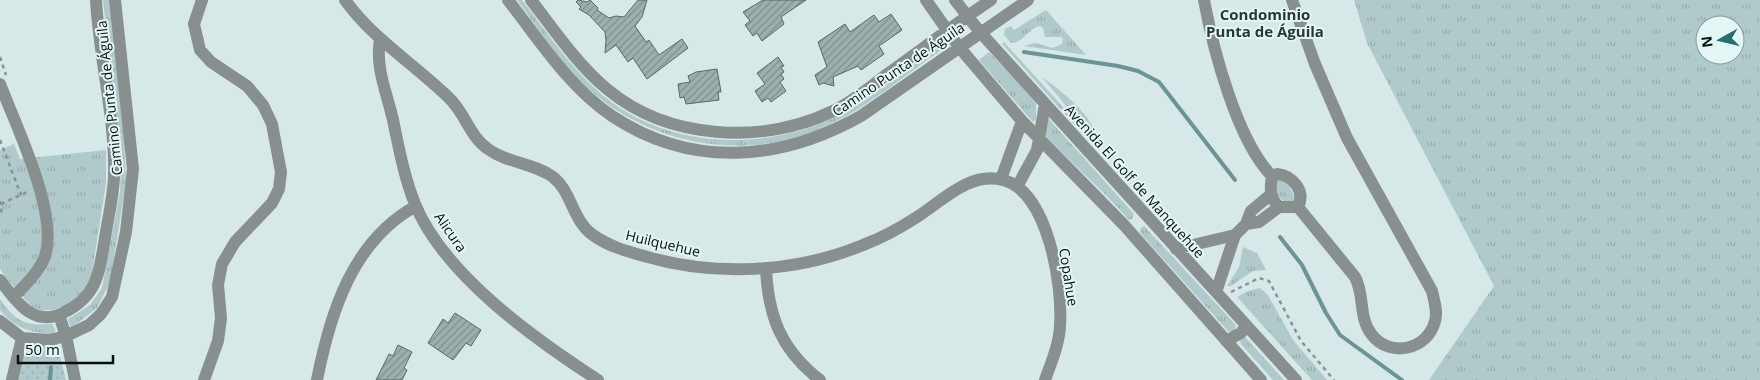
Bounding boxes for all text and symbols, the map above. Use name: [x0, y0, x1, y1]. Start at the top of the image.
district label: Condominio Punta de Águila: [1206, 4, 1324, 41]
north arrow: [1695, 15, 1745, 65]
street label: Camino Punta de Águila: [828, 18, 968, 120]
street label: Camino Punta de Águila: [91, 20, 127, 176]
text: N: [1696, 35, 1717, 49]
street label: Avenida El Golf de Manquehue: [1061, 100, 1209, 262]
street label: Alicura: [430, 208, 472, 256]
street label: Huilquehue: [624, 225, 702, 261]
street label: Copahue: [1055, 247, 1083, 308]
scale bar: [18, 332, 112, 364]
text: 50 m: [25, 339, 60, 359]

